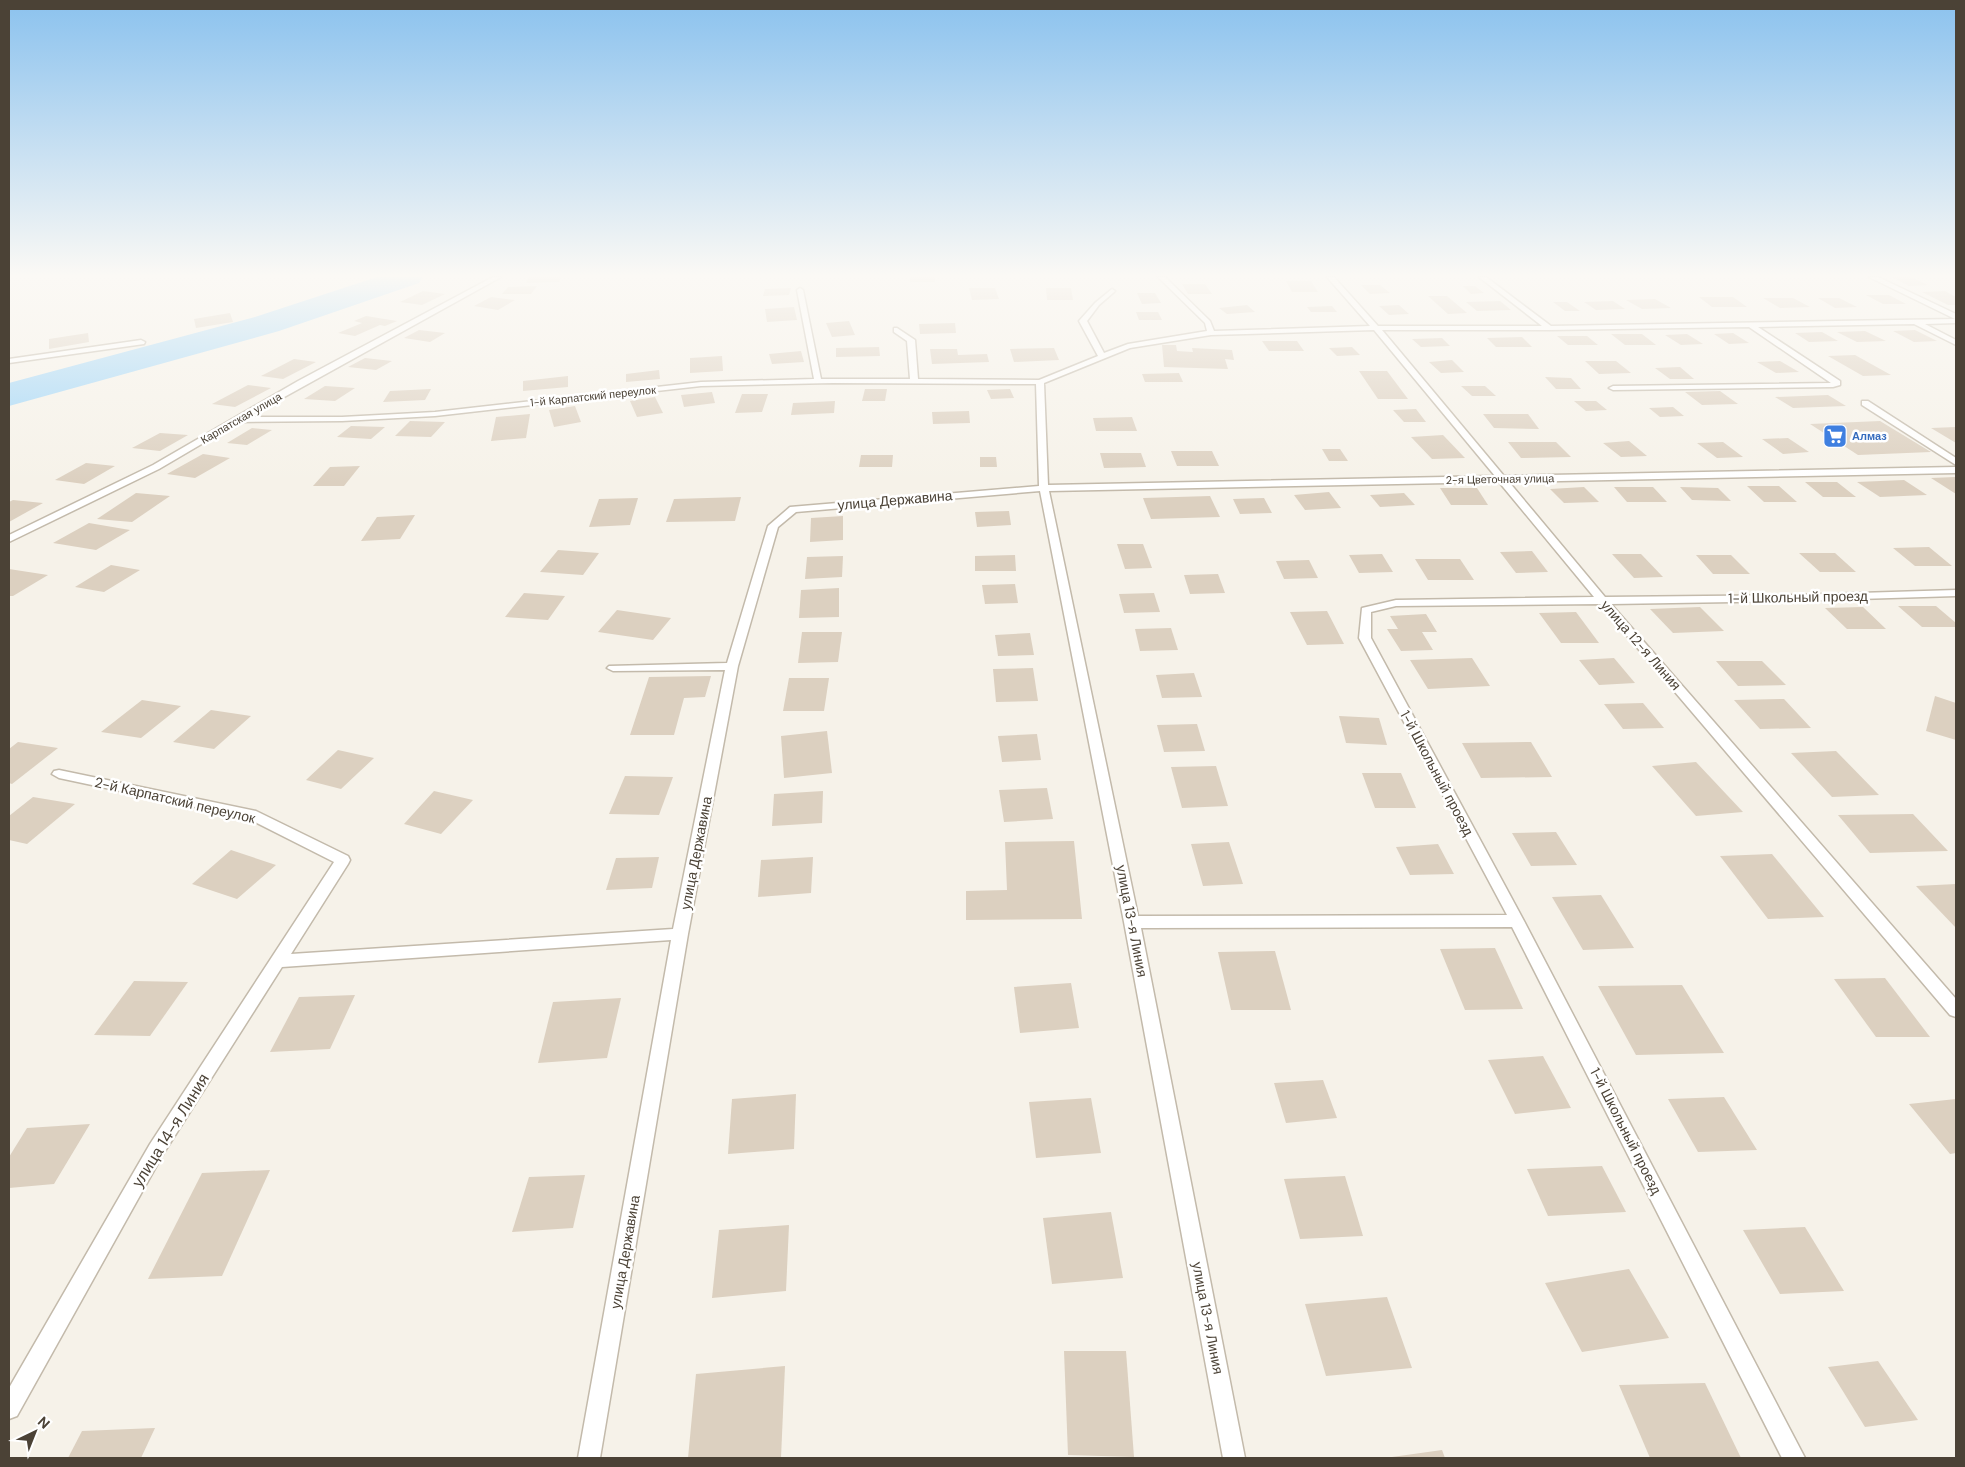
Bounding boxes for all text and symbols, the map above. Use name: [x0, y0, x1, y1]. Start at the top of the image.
street label: 1-й Карпатский переулок: [529, 382, 657, 410]
street label: Карпатская улица: [198, 389, 285, 447]
supermarket icon: Алмаз: [1822, 423, 1848, 449]
place label: Алмаз: [1852, 429, 1887, 443]
street label: 2-я Цветочная улица: [1446, 471, 1555, 487]
street label: улица Державина: [837, 486, 953, 514]
street label: 1-й Школьный проезд: [1728, 587, 1868, 607]
street label: улица 12-я Линия: [1597, 596, 1685, 694]
street label: 1-й Школьный проезд: [1396, 707, 1478, 839]
street label: 2-й Карпатский переулок: [93, 773, 258, 827]
street label: улица Державина: [676, 795, 716, 911]
street label: улица 13-я Линия: [1112, 863, 1152, 979]
street label: 1-й Школьный проезд: [1586, 1065, 1666, 1197]
street label: улица 14-я Линия: [127, 1069, 214, 1191]
street label: улица Державина: [606, 1194, 644, 1310]
street label: улица 13-я Линия: [1188, 1260, 1228, 1376]
north arrow: [10, 1407, 60, 1457]
text: N: [34, 1412, 54, 1433]

